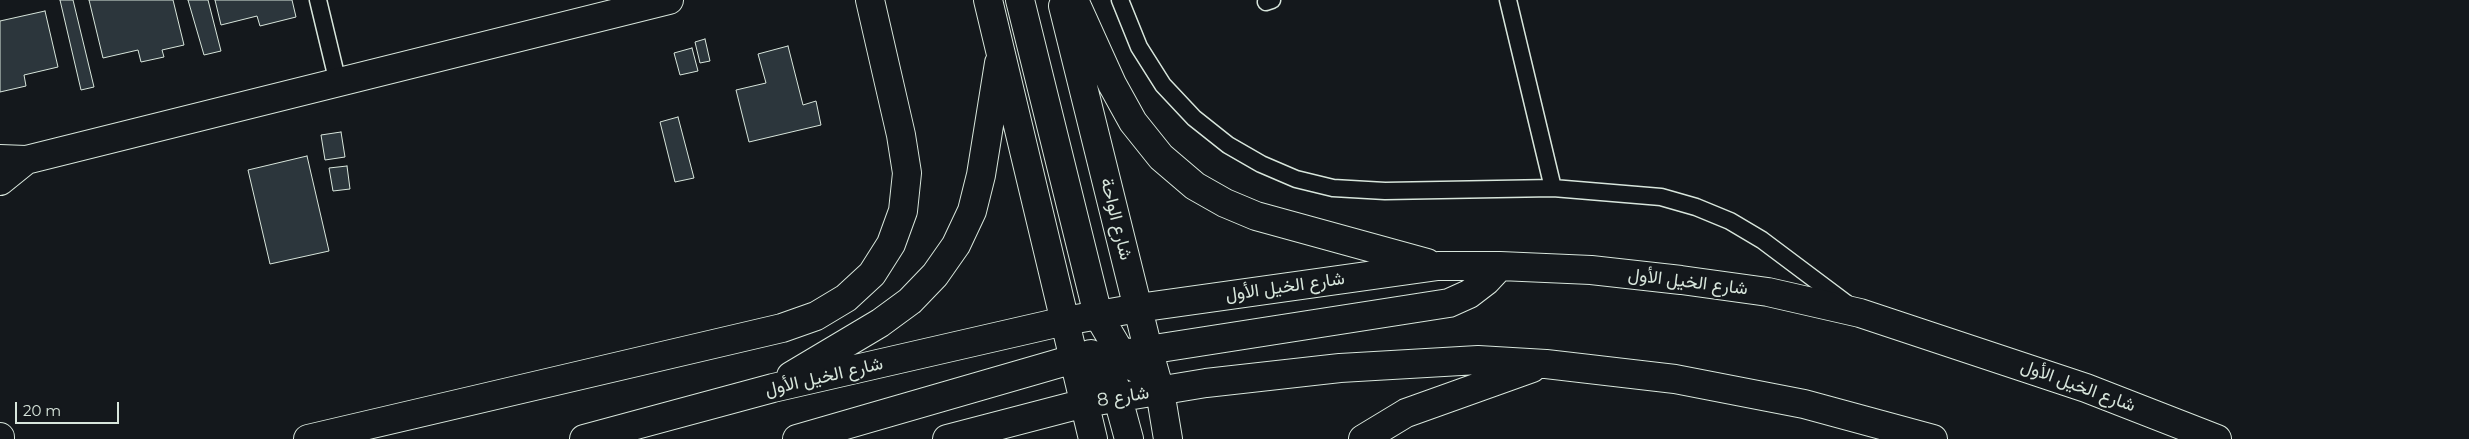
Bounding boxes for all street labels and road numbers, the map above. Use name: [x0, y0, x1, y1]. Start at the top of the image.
street label: شارع الواحة: [1095, 176, 1137, 262]
street label: شارع الخيل الأول: [1627, 264, 1749, 300]
street label: شارع الخيل الأول: [1224, 268, 1346, 306]
street label: شارع الخيل الأول: [763, 353, 885, 401]
street label: شارع الخيل الأول: [2018, 355, 2138, 417]
street label: شارع 8: [1095, 382, 1151, 412]

